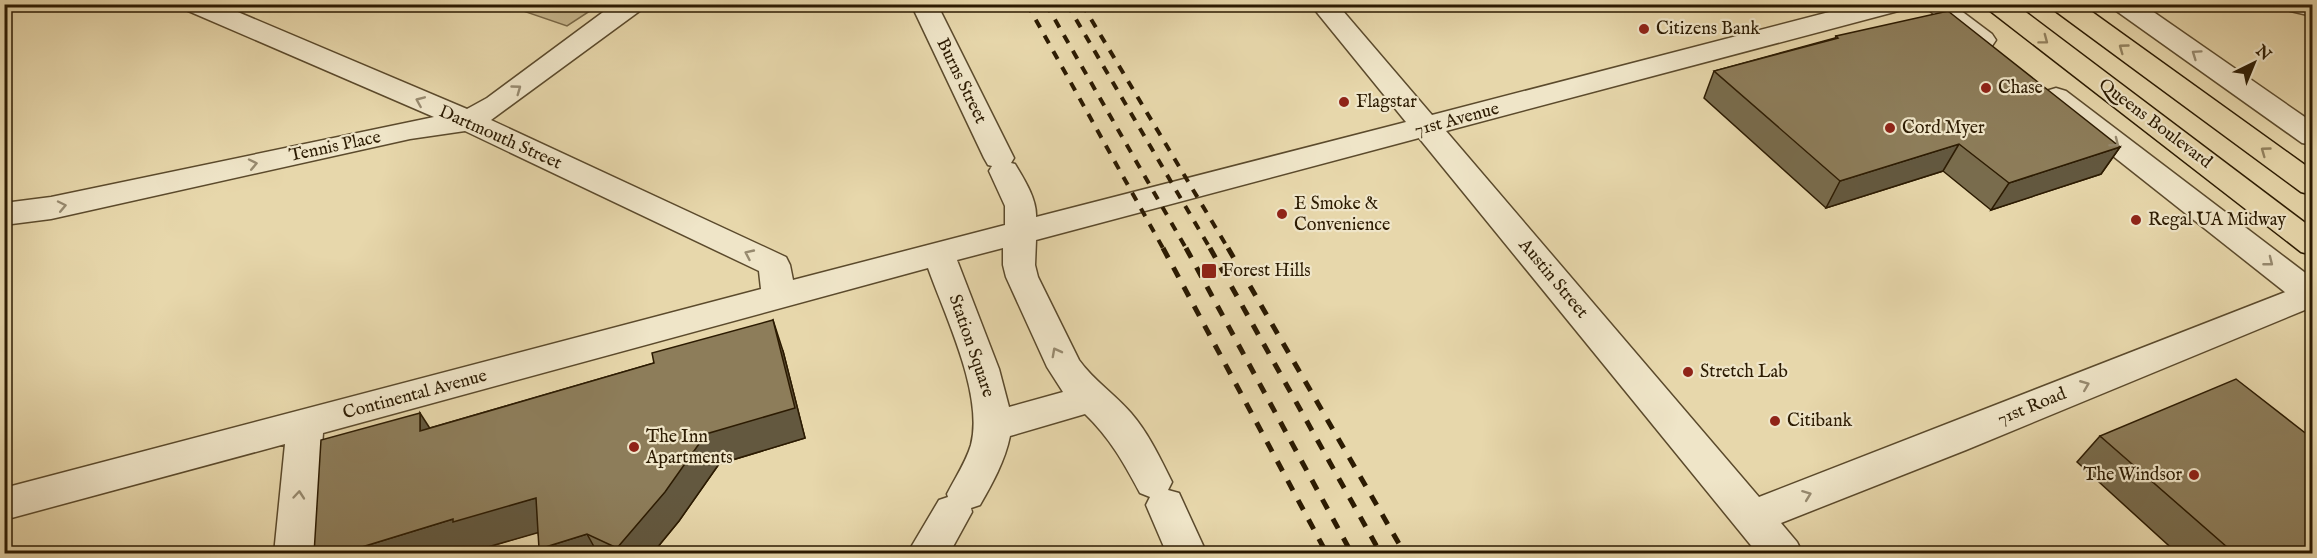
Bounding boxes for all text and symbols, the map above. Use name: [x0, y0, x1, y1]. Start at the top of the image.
place label: Citizens Bank: [1656, 18, 1760, 41]
marker: Citizens Bank: [1637, 22, 1651, 36]
one-way arrow: [2037, 33, 2048, 44]
north arrow: [2224, 33, 2284, 93]
street label: Burns Street: [930, 34, 992, 128]
text: N: [2250, 41, 2275, 66]
one-way arrow: [2119, 44, 2130, 55]
one-way arrow: [2191, 50, 2202, 61]
street label: Queens Boulevard: [2094, 74, 2217, 174]
place label: Chase: [1998, 77, 2043, 100]
marker: Chase: [1979, 81, 1993, 95]
one-way arrow: [511, 85, 522, 96]
place label: Flagstar: [1356, 91, 1417, 114]
marker: Flagstar: [1337, 95, 1351, 109]
one-way arrow: [415, 97, 426, 109]
street label: 71st Avenue: [1412, 98, 1502, 142]
street label: Dartmouth Street: [435, 101, 565, 175]
place label: Cord Myer: [1902, 117, 1985, 140]
marker: Cord Myer: [1883, 121, 1897, 135]
street label: Tennis Place: [287, 126, 383, 168]
one-way arrow: [2108, 135, 2119, 146]
one-way arrow: [2261, 147, 2272, 158]
one-way arrow: [248, 158, 258, 171]
place label: E Smoke & Convenience: [1294, 193, 1390, 237]
one-way arrow: [57, 200, 67, 213]
marker: E Smoke & Convenience: [1275, 207, 1289, 221]
place label: Regal UA Midway: [2148, 209, 2286, 232]
marker: Regal UA Midway: [2129, 213, 2143, 227]
street label: Austin Street: [1512, 234, 1593, 324]
one-way arrow: [745, 249, 756, 261]
one-way arrow: [2263, 254, 2274, 265]
place label: Forest Hills: [1222, 260, 1311, 283]
marker: Forest Hills: [1200, 262, 1218, 280]
street label: Station Square: [943, 292, 999, 400]
one-way arrow: [1052, 348, 1063, 358]
place label: Stretch Lab: [1700, 361, 1788, 384]
street label: Continental Avenue: [340, 365, 490, 425]
marker: Stretch Lab: [1681, 365, 1695, 379]
one-way arrow: [2079, 380, 2090, 392]
street label: 71st Road: [1994, 383, 2070, 431]
place label: Citibank: [1787, 410, 1852, 433]
marker: Citibank: [1768, 414, 1782, 428]
place label: The Inn Apartments: [645, 426, 733, 470]
marker: The Inn Apartments: [627, 440, 641, 454]
place label: The Windsor: [2083, 464, 2182, 487]
marker: The Windsor: [2187, 468, 2201, 482]
one-way arrow: [1801, 490, 1811, 503]
one-way arrow: [292, 491, 305, 500]

